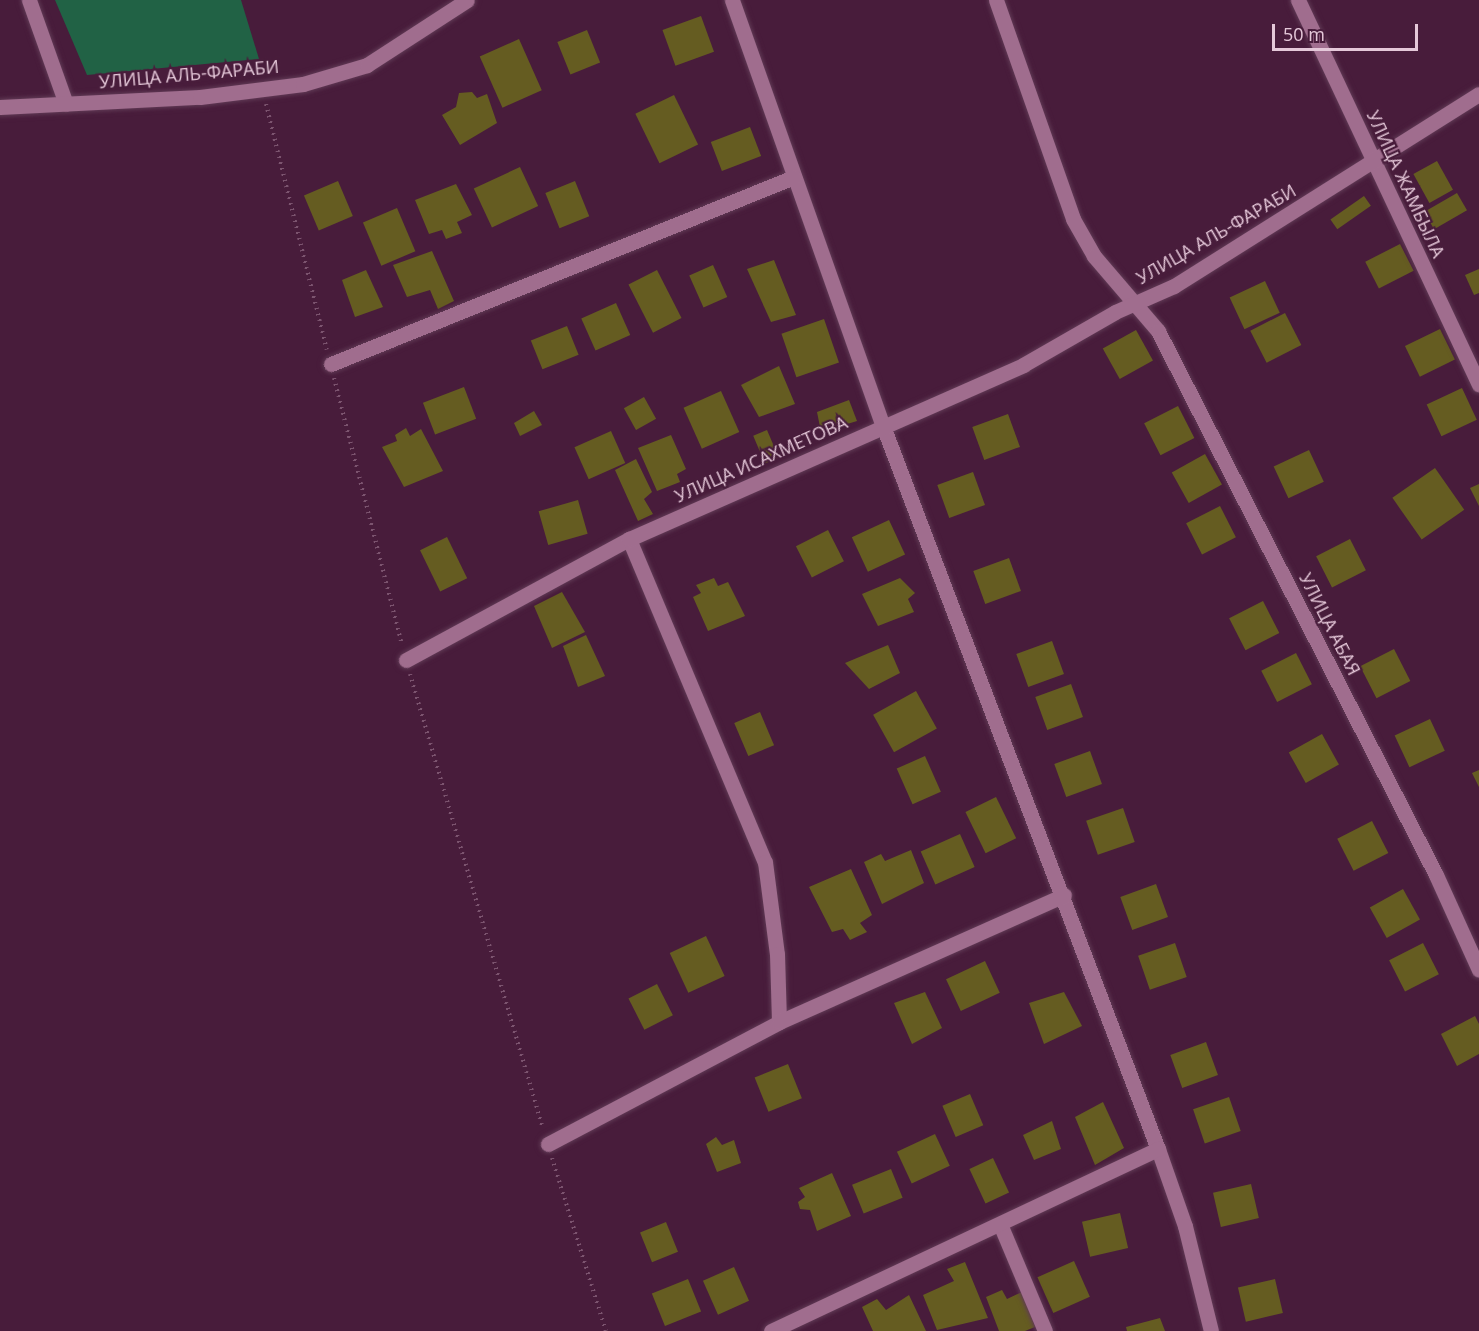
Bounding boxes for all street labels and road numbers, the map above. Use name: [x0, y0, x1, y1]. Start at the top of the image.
street label: УЛИЦА АЛЬ-ФАРАБИ: [98, 55, 280, 93]
street label: УЛИЦА ЖАМБЫЛА: [1362, 107, 1450, 261]
street label: УЛИЦА АЛЬ-ФАРАБИ: [1132, 179, 1300, 289]
street label: УЛИЦА ИСАХМЕТОВА: [671, 411, 851, 507]
street label: УЛИЦА АБАЯ: [1295, 569, 1365, 679]

